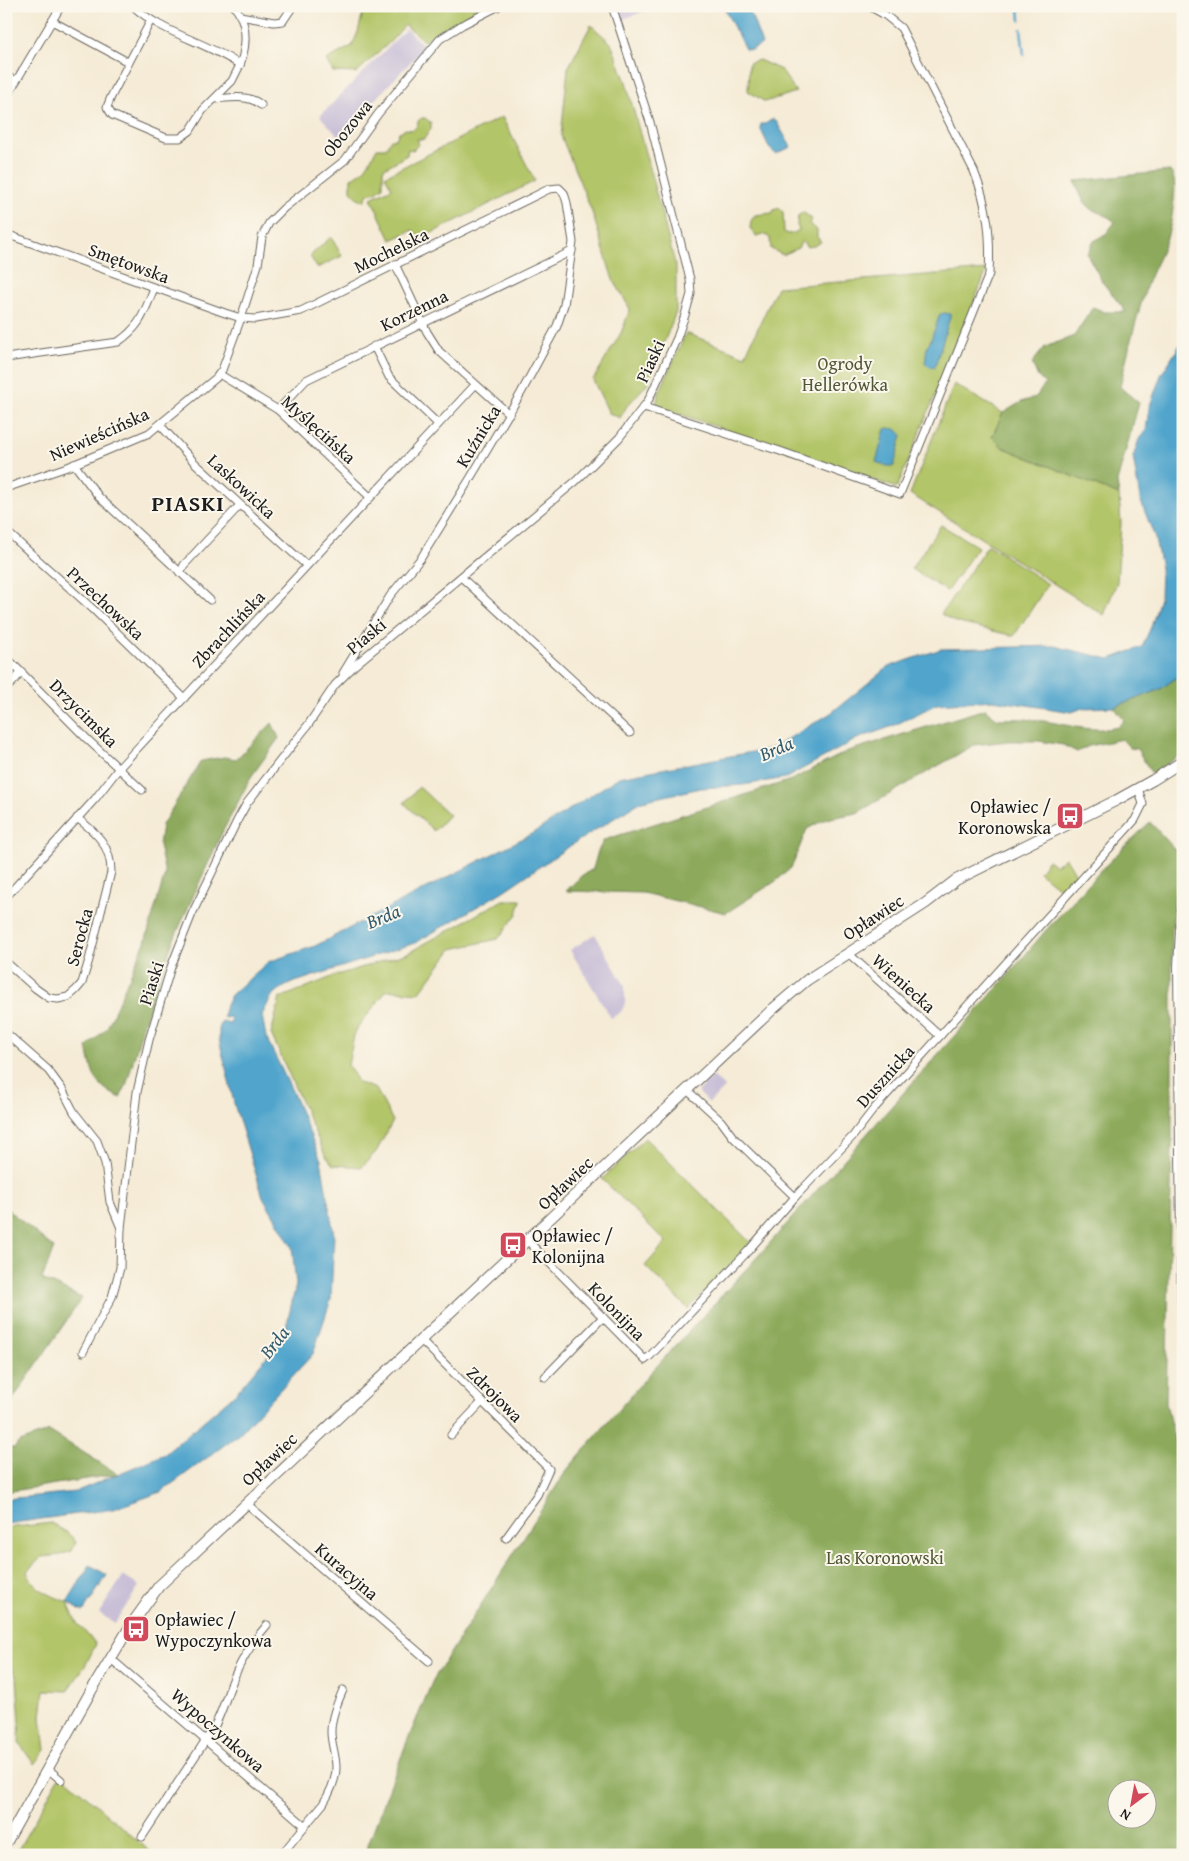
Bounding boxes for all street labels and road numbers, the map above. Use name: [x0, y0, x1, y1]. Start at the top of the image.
street label: Obozowa: [315, 93, 379, 163]
street label: Mochelska: [349, 220, 433, 280]
street label: Smętowska: [85, 236, 174, 290]
street label: Korzenna: [376, 282, 453, 338]
street label: Piaski: [628, 335, 672, 387]
street label: Myślęcińska: [276, 388, 363, 470]
street label: Kuźnicka: [449, 399, 508, 472]
street label: Niewieścińska: [45, 400, 154, 468]
street label: Laskowicka: [202, 447, 283, 525]
street label: Przechowska: [61, 560, 151, 647]
street label: Zbrachlińska: [185, 584, 271, 674]
street label: Piaski: [340, 611, 392, 661]
street label: Drzycimska: [43, 672, 125, 754]
street label: Opławiec: [837, 887, 909, 947]
street label: Serocka: [58, 905, 100, 969]
street label: Wieniecka: [866, 947, 942, 1019]
street label: Piaski: [131, 958, 171, 1008]
street label: Dusznicka: [849, 1038, 921, 1113]
street label: Opławiec: [531, 1150, 599, 1216]
street label: Kolonijna: [582, 1275, 652, 1347]
street label: Zdrojowa: [461, 1360, 530, 1429]
street label: Opławiec: [235, 1426, 303, 1492]
street label: Kuracyjna: [309, 1536, 385, 1607]
street label: Wypoczynkowa: [165, 1681, 271, 1779]

